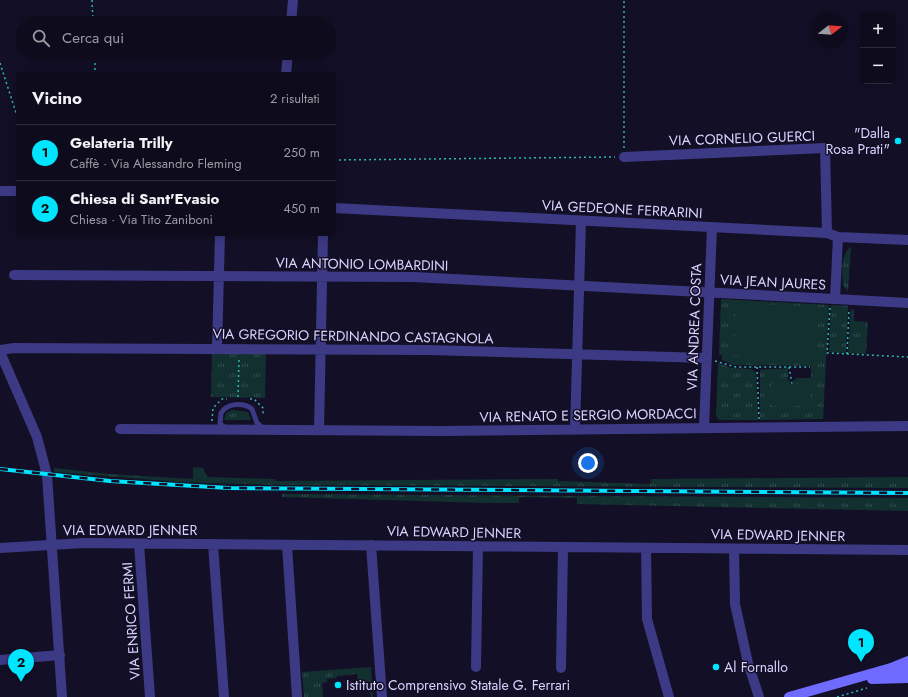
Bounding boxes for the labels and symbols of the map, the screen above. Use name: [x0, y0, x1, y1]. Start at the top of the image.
north arrow: [812, 12, 848, 48]
place label: "Dalla Rosa Prati": [826, 123, 890, 159]
street label: VIA CORNELIO GUERCI: [669, 125, 815, 151]
marker: "Dalla Rosa Prati": [893, 136, 903, 146]
street label: VIA GEDEONE FERRARINI: [541, 195, 703, 223]
street label: VIA ANTONIO LOMBARDINI: [275, 252, 449, 276]
street label: VIA ANDREA COSTA: [682, 262, 706, 391]
street label: VIA JEAN JAURES: [720, 269, 827, 295]
street label: VIA GREGORIO FERDINANDO CASTAGNOLA: [212, 324, 494, 348]
street label: VIA RENATO E SERGIO MORDACCI: [479, 403, 697, 427]
your location: [578, 453, 598, 473]
street label: VIA EDWARD JENNER: [63, 520, 197, 540]
street label: VIA EDWARD JENNER: [387, 521, 522, 543]
street label: VIA EDWARD JENNER: [711, 524, 846, 546]
street label: VIA ENRICO FERMI: [117, 561, 145, 681]
pin: 1: [848, 629, 874, 662]
pin: 2: [8, 649, 34, 682]
place label: Al Fornallo: [724, 657, 788, 677]
marker: Al Fornallo: [711, 662, 721, 672]
place label: Istituto Comprensivo Statale G. Ferrari: [346, 675, 570, 695]
marker: Istituto Comprensivo Statale G. Ferrari: [333, 680, 343, 690]

